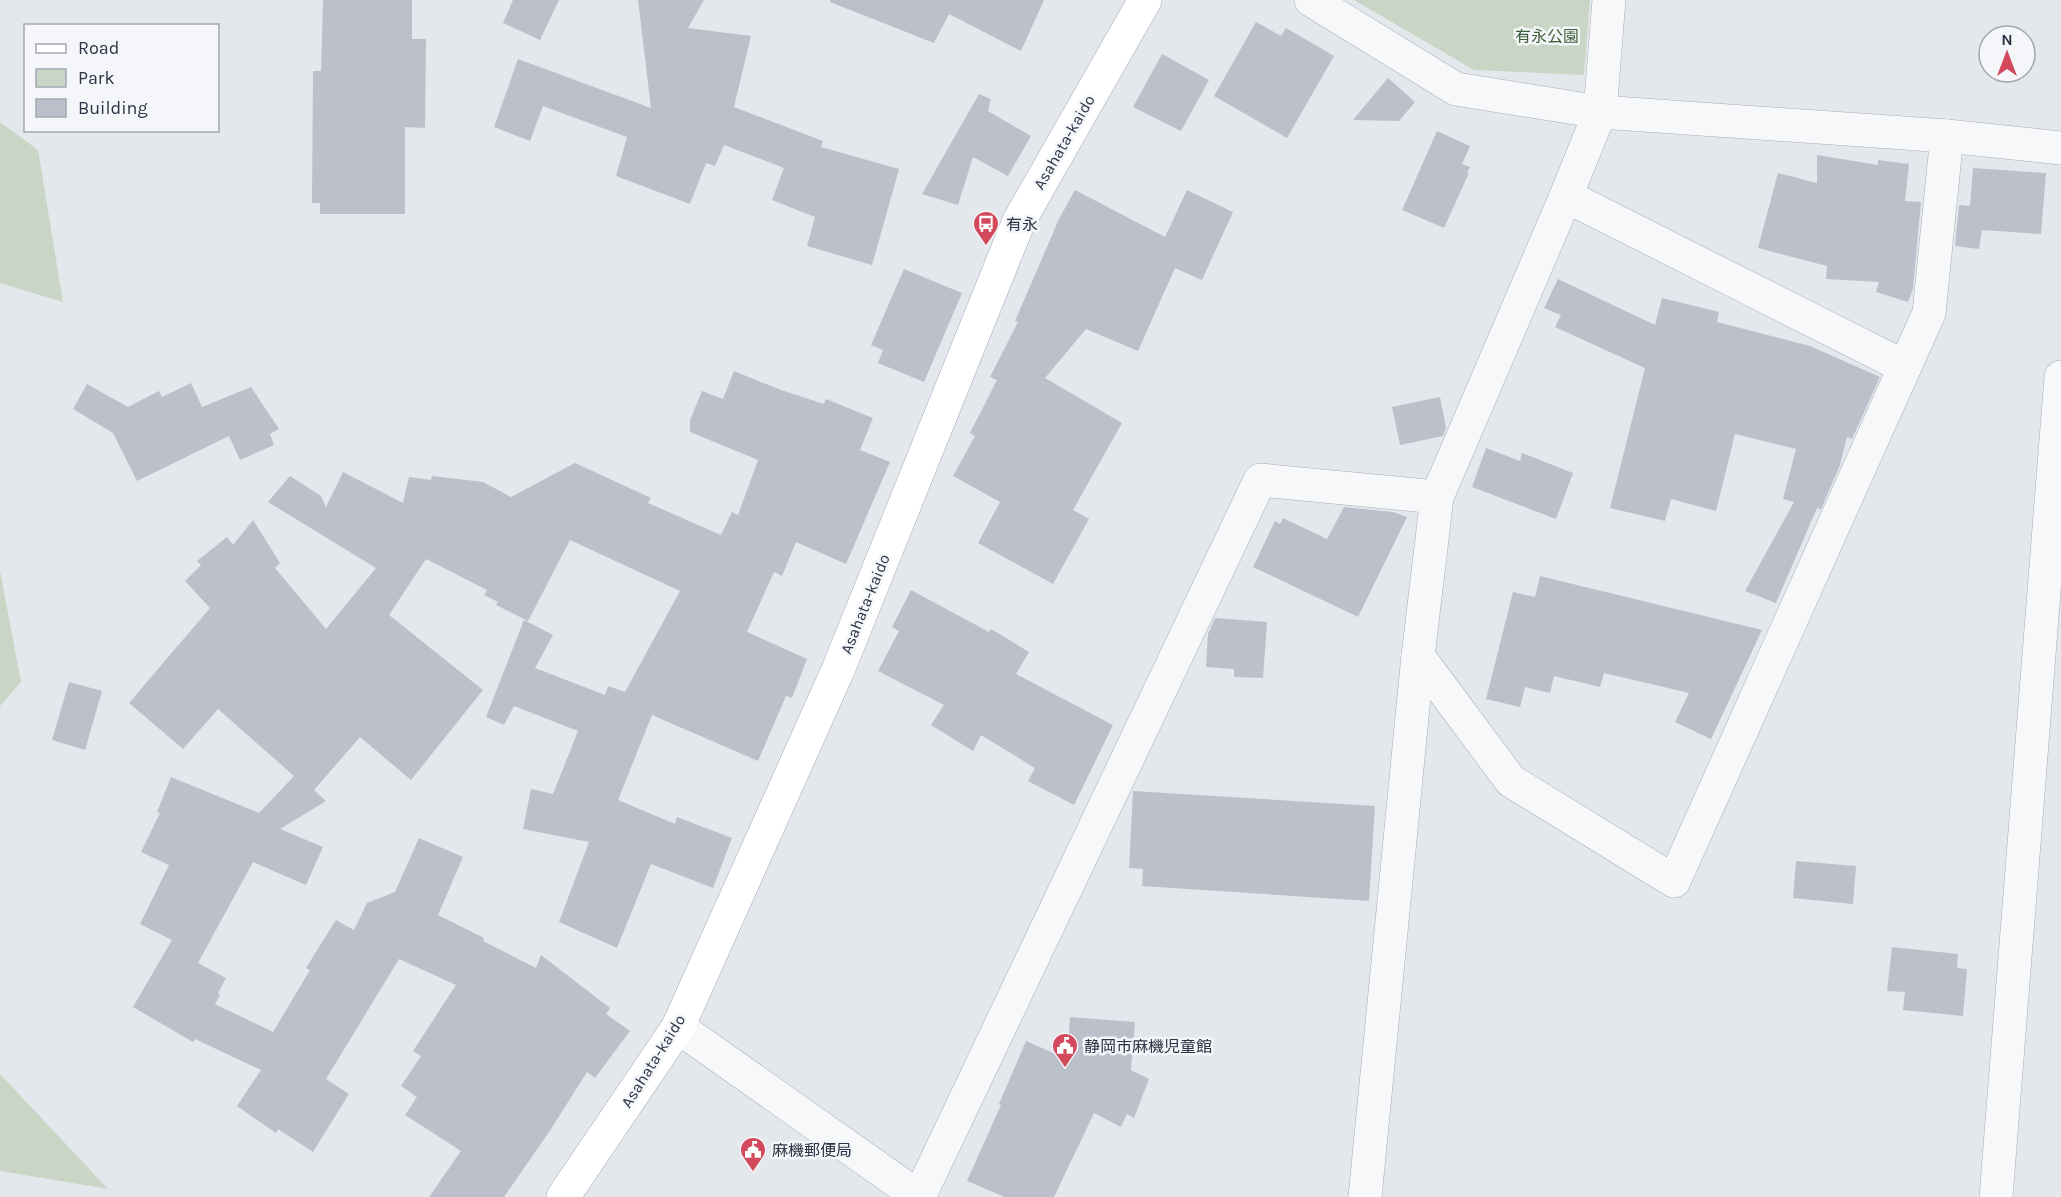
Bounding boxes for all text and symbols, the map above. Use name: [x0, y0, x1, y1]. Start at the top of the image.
legend: [24, 24, 219, 132]
north arrow: [1977, 24, 2037, 84]
park label: 有永公園: [1515, 27, 1579, 46]
text: N: [2001, 30, 2013, 49]
text: Road: [78, 37, 119, 59]
text: Park: [78, 67, 115, 89]
street label: Asahata-kaido: [1029, 91, 1099, 193]
text: Building: [78, 97, 148, 119]
bus stop icon: 有永: [971, 209, 1001, 247]
place label: 有永: [1006, 215, 1038, 234]
street label: Asahata-kaido: [836, 551, 894, 657]
street label: Asahata-kaido: [617, 1011, 689, 1111]
public building icon: 静岡市麻機児童館: [1050, 1031, 1080, 1069]
place label: 静岡市麻機児童館: [1084, 1037, 1212, 1056]
public building icon: 麻機郵便局: [738, 1135, 768, 1173]
place label: 麻機郵便局: [772, 1141, 852, 1160]

